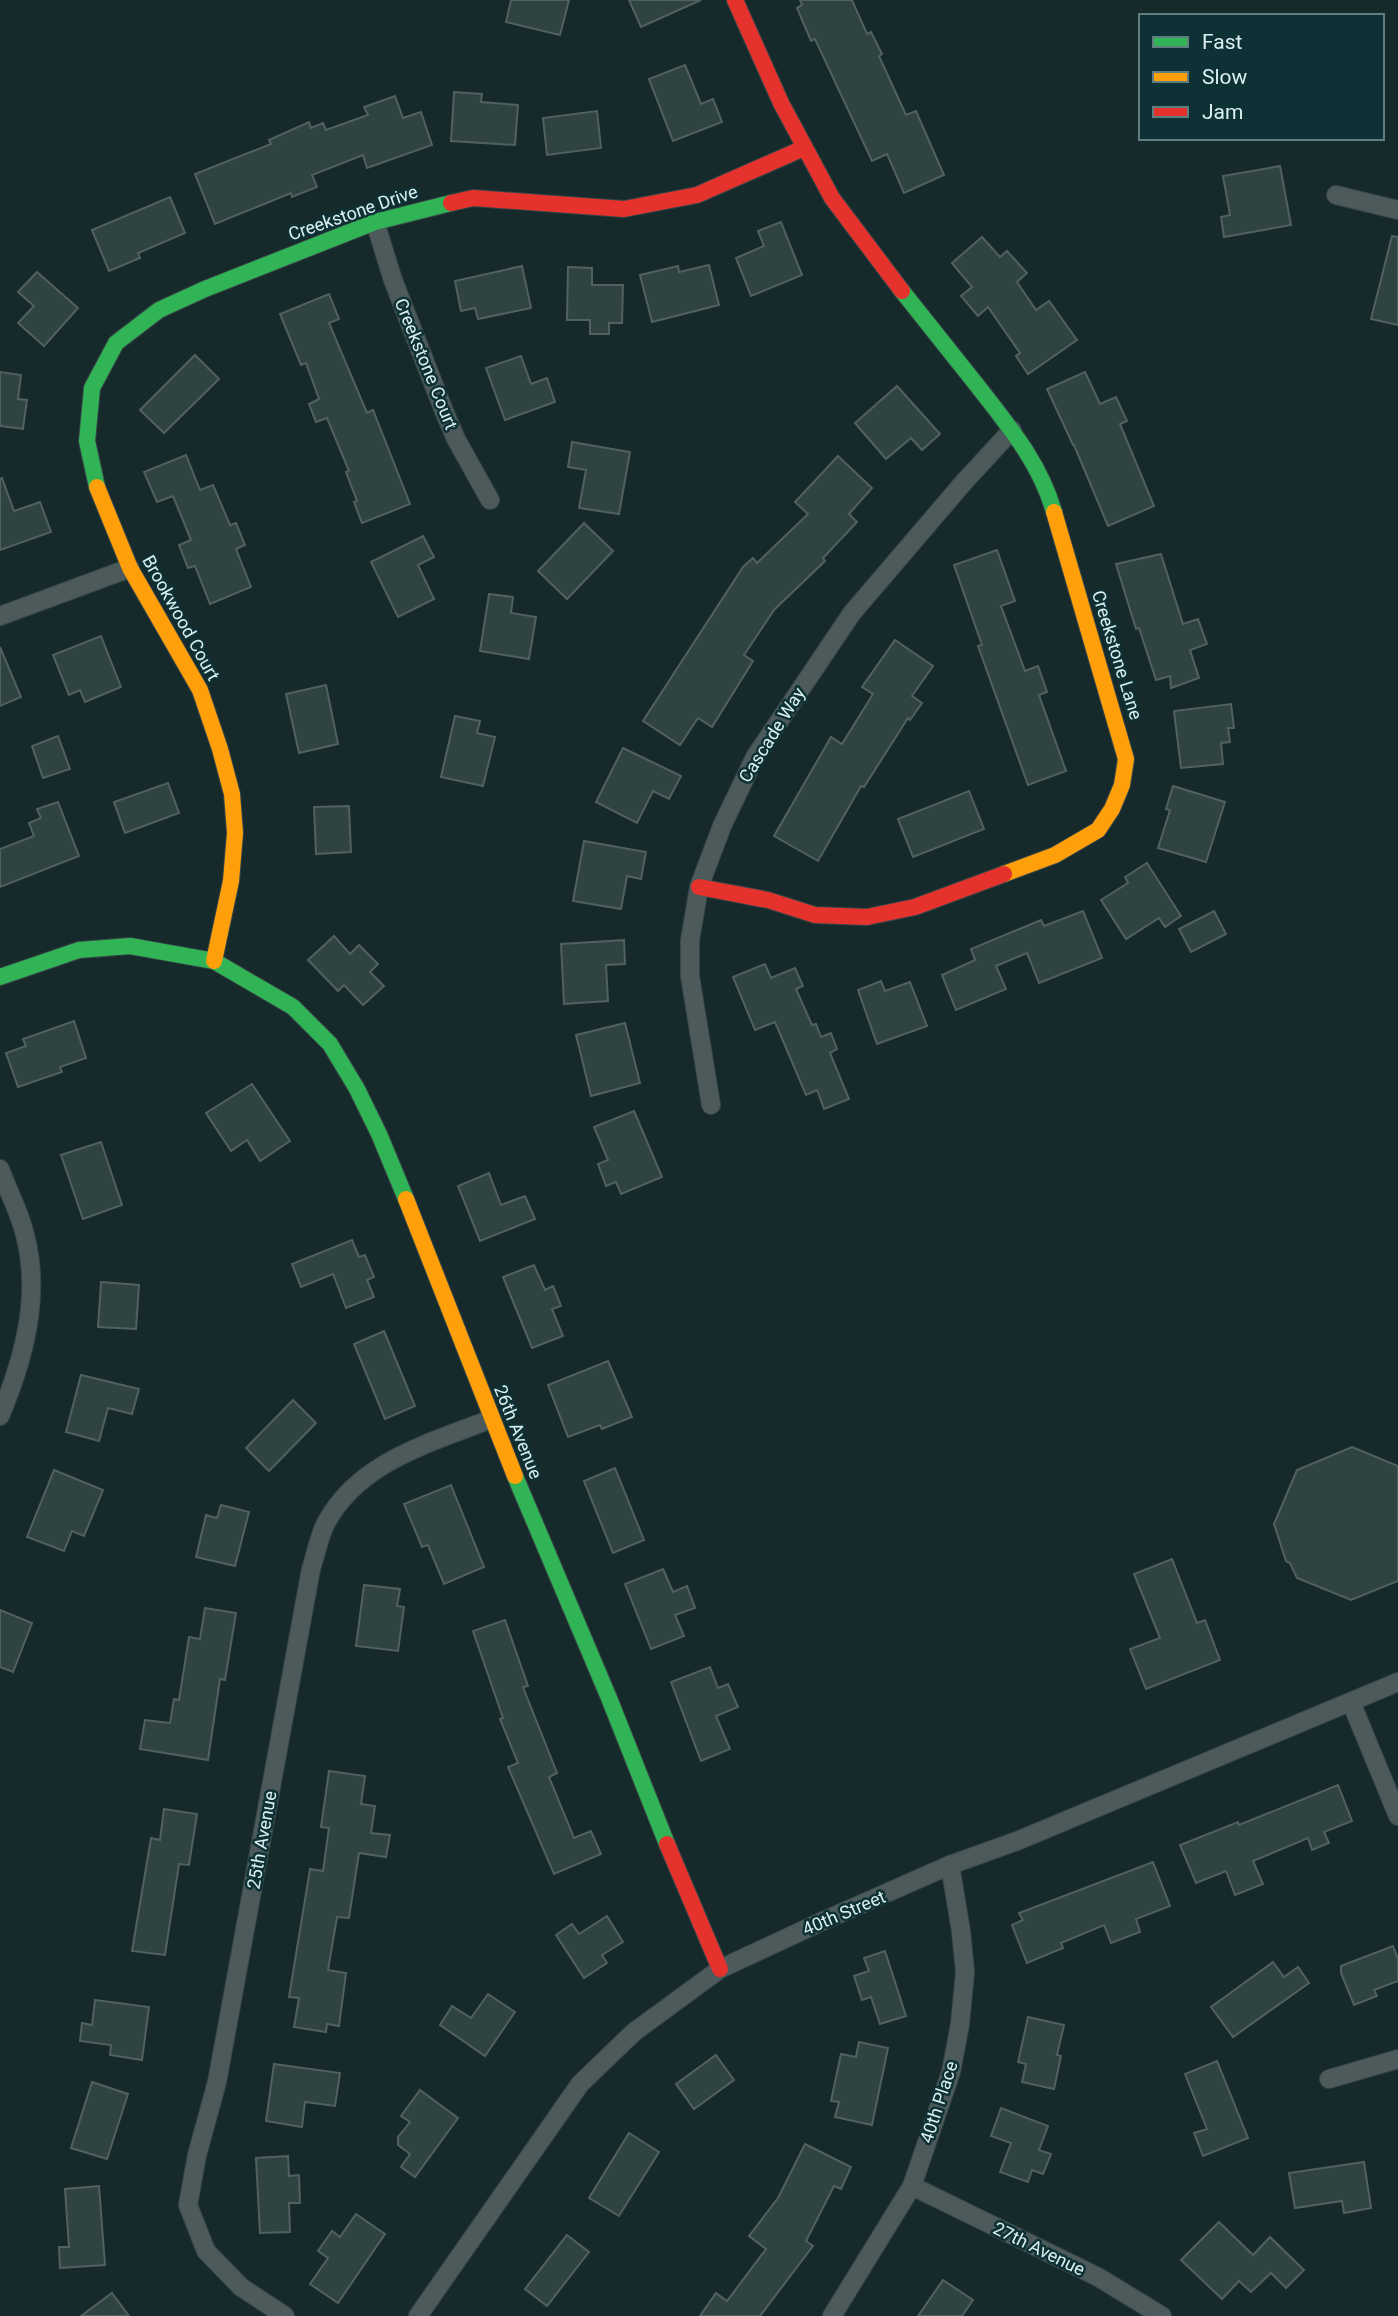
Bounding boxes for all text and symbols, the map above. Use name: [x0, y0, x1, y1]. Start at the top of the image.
legend: [1139, 14, 1384, 140]
text: Fast: [1202, 30, 1243, 54]
text: Slow: [1202, 65, 1248, 89]
text: Jam: [1202, 100, 1243, 124]
street label: Creekstone Drive: [285, 181, 420, 245]
street label: Creekstone Court: [391, 295, 462, 432]
street label: Brookwood Court: [138, 552, 225, 684]
street label: Creekstone Lane: [1088, 588, 1147, 722]
street label: Cascade Way: [734, 683, 809, 786]
street label: 26th Avenue: [490, 1382, 547, 1482]
street label: 25th Avenue: [243, 1789, 280, 1891]
street label: 40th Street: [799, 1886, 889, 1939]
street label: 40th Place: [915, 2058, 962, 2146]
street label: 27th Avenue: [990, 2217, 1088, 2280]

